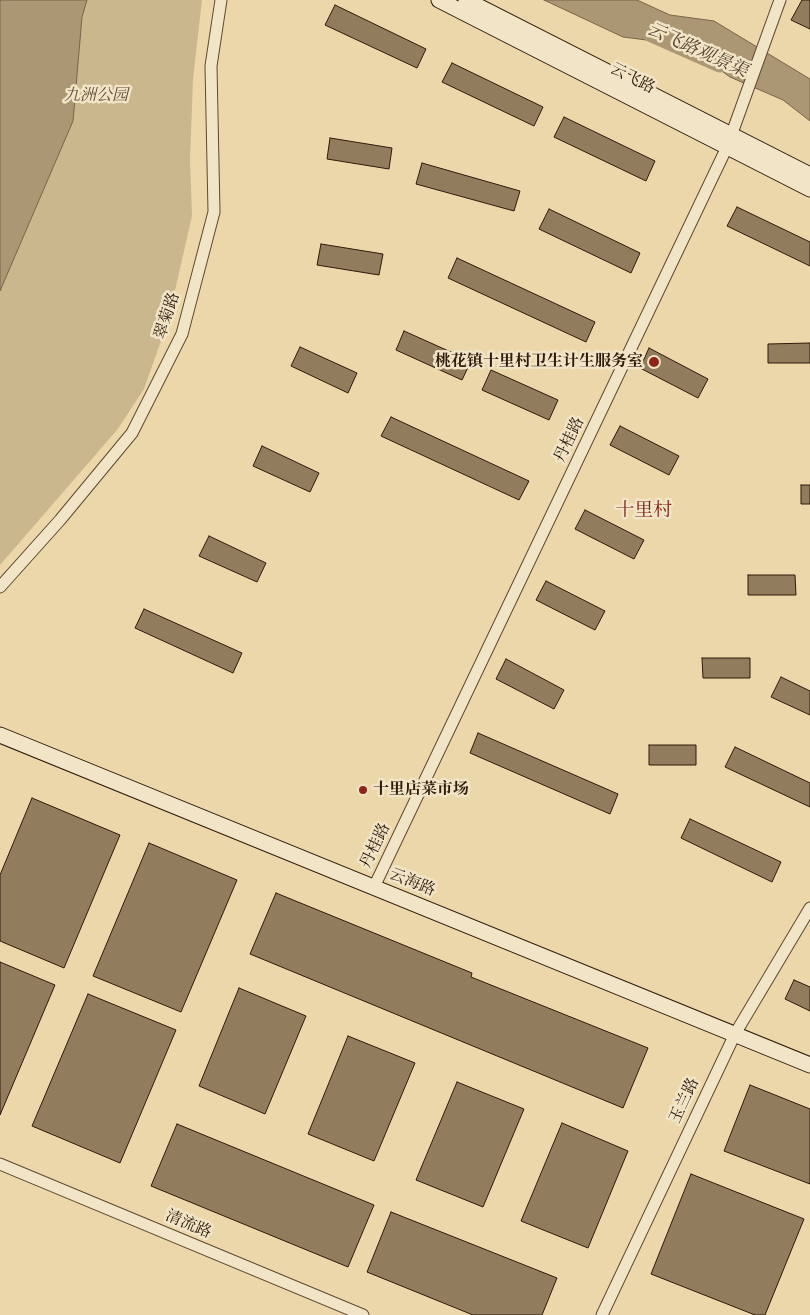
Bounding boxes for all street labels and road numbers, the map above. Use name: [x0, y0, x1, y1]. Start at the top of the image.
street label: 云飞路: [606, 60, 658, 98]
street label: 翠菊路: [151, 290, 185, 342]
street label: 丹桂路: [551, 414, 589, 466]
street label: 丹桂路: [357, 820, 395, 872]
street label: 云海路: [386, 865, 438, 901]
street label: 玉兰路: [666, 1075, 704, 1127]
street label: 清流路: [162, 1207, 214, 1243]

